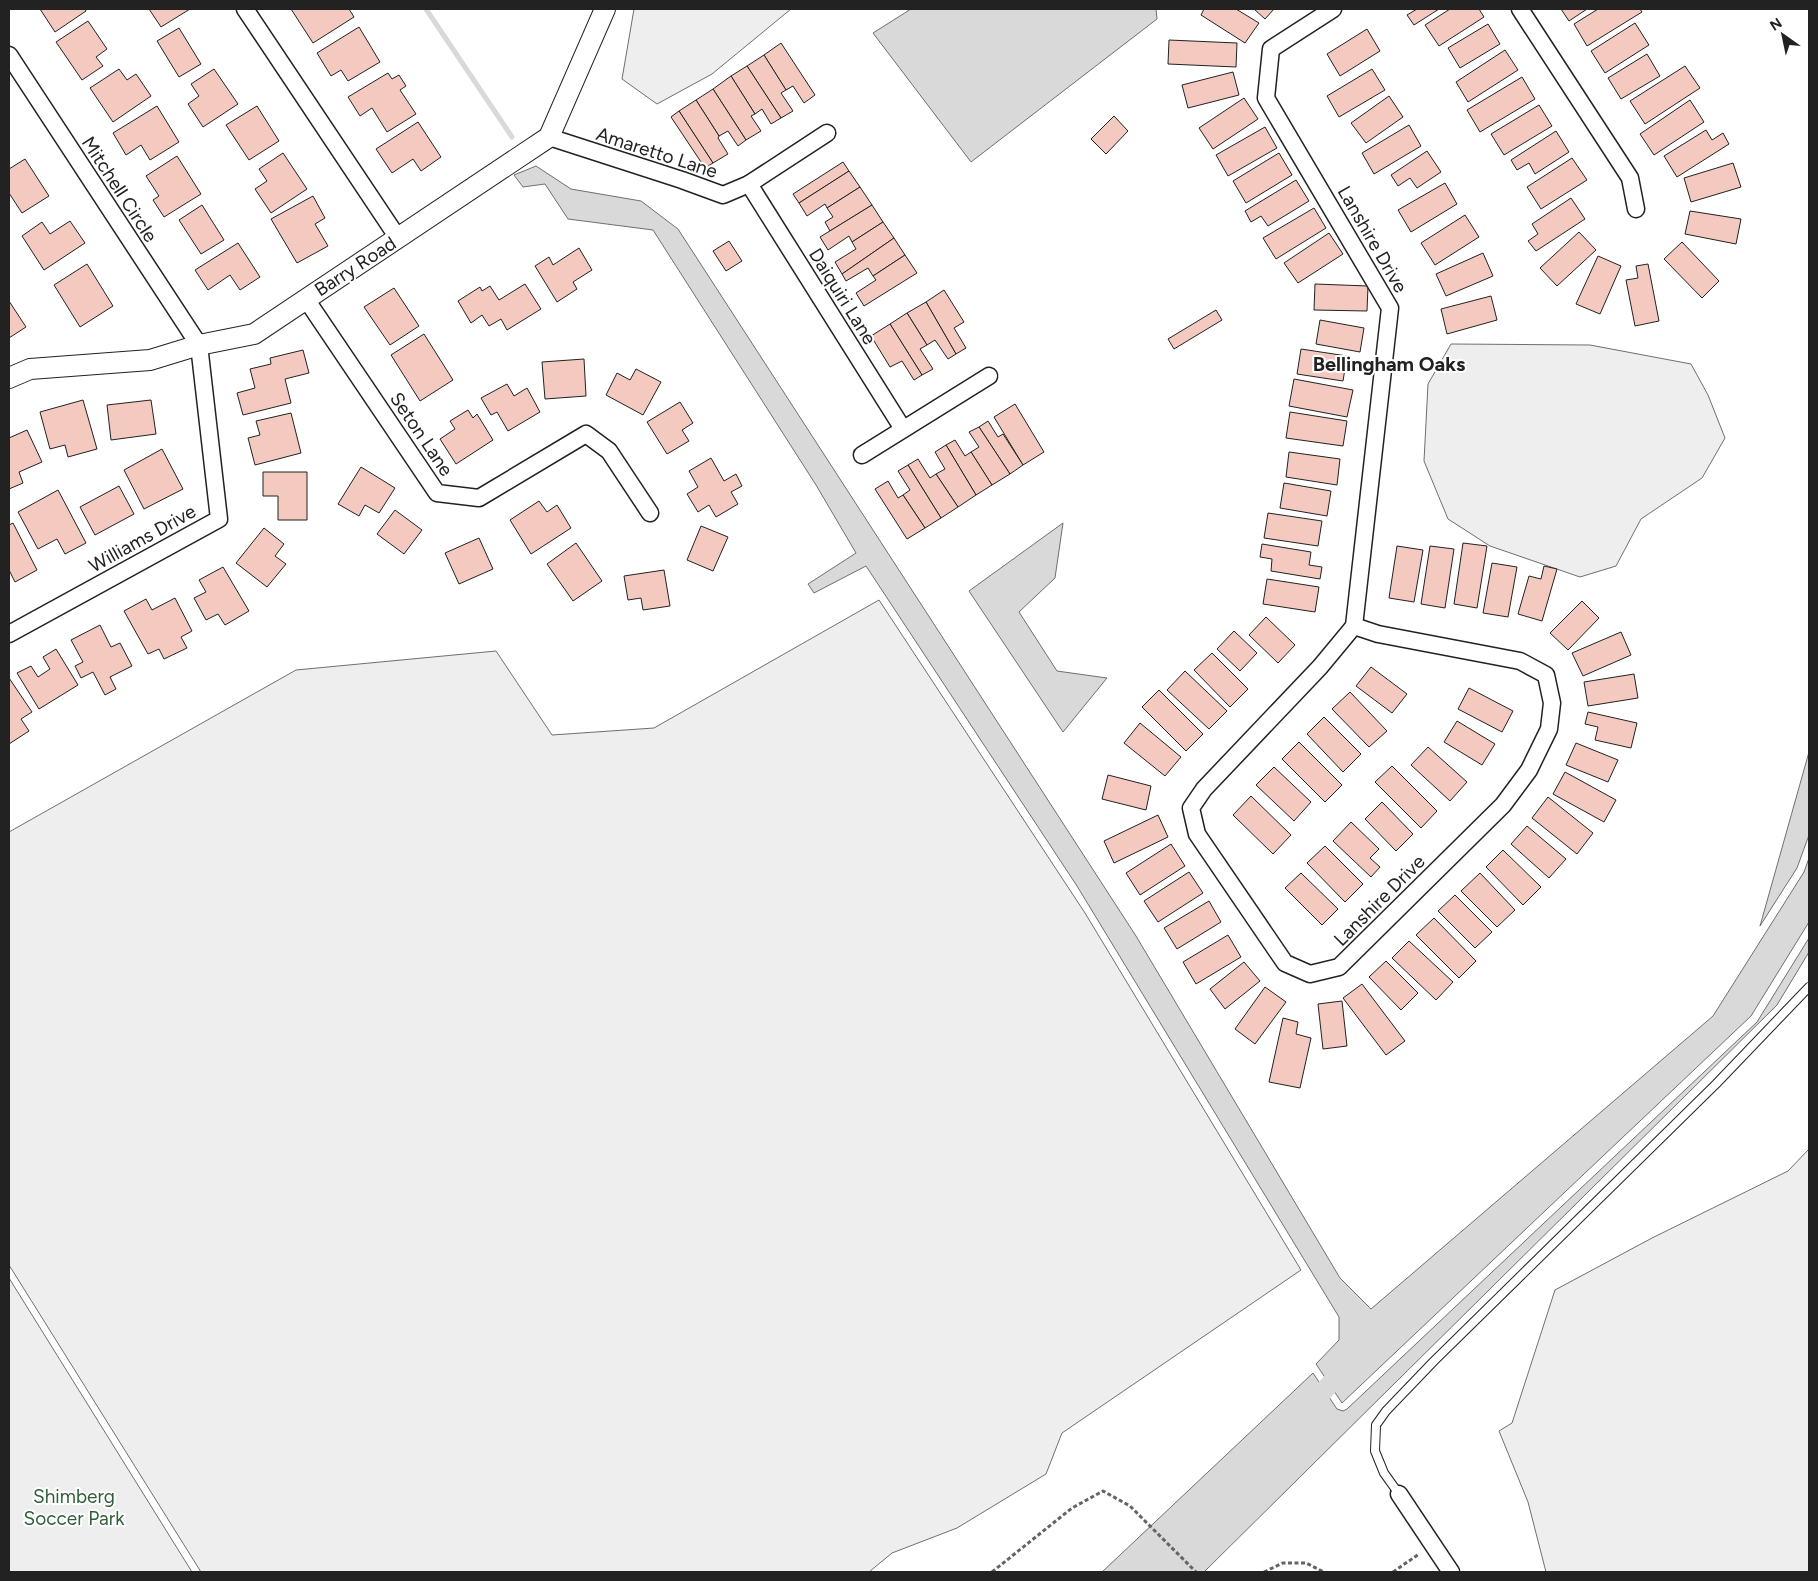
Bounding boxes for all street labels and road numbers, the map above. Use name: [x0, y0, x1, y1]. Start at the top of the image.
street label: Amaretto Lane: [593, 122, 720, 183]
street label: Mitchell Circle: [77, 132, 162, 246]
street label: Lanshire Drive: [1333, 182, 1412, 297]
street label: Barry Road: [310, 232, 400, 301]
street label: Daiquiri Lane: [804, 244, 881, 349]
street label: Seton Lane: [385, 388, 458, 481]
street label: Williams Drive: [85, 500, 200, 577]
street label: Lanshire Drive: [1329, 850, 1430, 951]

